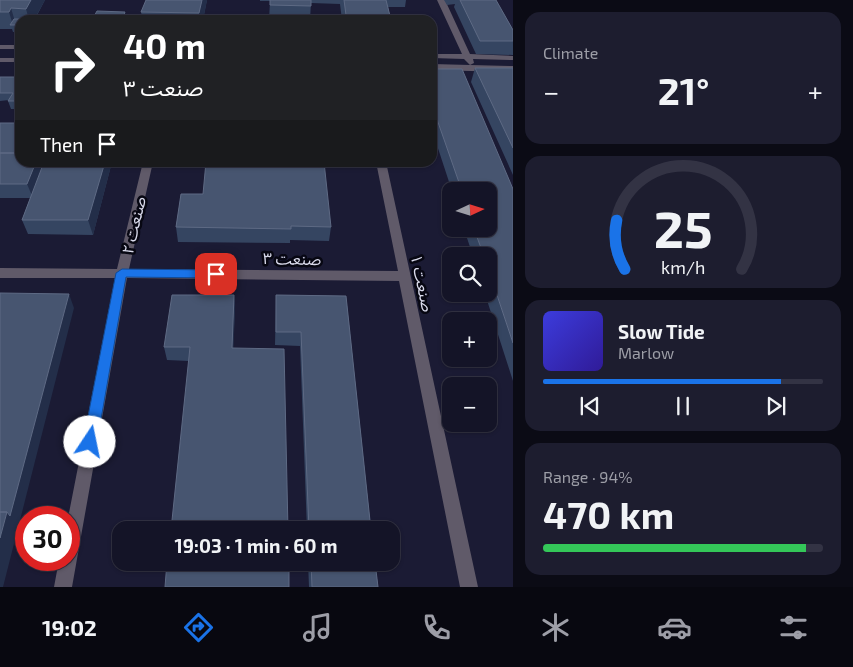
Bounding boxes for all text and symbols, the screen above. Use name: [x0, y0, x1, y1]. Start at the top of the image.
text: 40 m: [123, 24, 206, 66]
icon: right: [40, 35, 105, 100]
text: Climate: [543, 43, 598, 62]
text: 21°: [658, 67, 709, 113]
text: صنعت ۳: [123, 74, 203, 100]
text: −: [543, 74, 559, 108]
text: +: [808, 74, 823, 108]
icon: arrive: [93, 130, 121, 158]
text: Then: [40, 133, 83, 156]
north arrow: [442, 182, 498, 238]
map controls: [442, 182, 497, 432]
street label: صنعت ۲: [117, 194, 149, 256]
text: 25: [654, 196, 712, 258]
button: search: [442, 247, 497, 302]
street label: صنعت ۳: [263, 248, 321, 268]
street label: صنعت ۱: [408, 252, 438, 314]
pin: [195, 253, 237, 295]
text: km/h: [661, 256, 705, 278]
icon: arrive: [202, 260, 230, 288]
button: +: [442, 312, 497, 367]
text: Slow Tide: [618, 320, 705, 343]
text: Marlow: [618, 343, 674, 362]
button: −: [442, 377, 497, 432]
icon: previous: [576, 392, 604, 420]
icon: pause: [669, 392, 697, 420]
icon: next: [762, 392, 790, 420]
position arrow: [63, 415, 115, 467]
text: Range · 94%: [543, 467, 633, 486]
text: 470 km: [543, 491, 674, 537]
speed limit sign: 30: [15, 506, 80, 571]
text: 19:03 · 1 min · 60 m: [175, 534, 337, 557]
icon: directions: [181, 610, 216, 645]
icon: music: [300, 610, 335, 645]
icon: phone: [419, 610, 454, 645]
icon: climate: [538, 610, 573, 645]
icon: car: [657, 610, 692, 645]
icon: filters: [776, 610, 811, 645]
text: 19:02: [42, 614, 97, 640]

